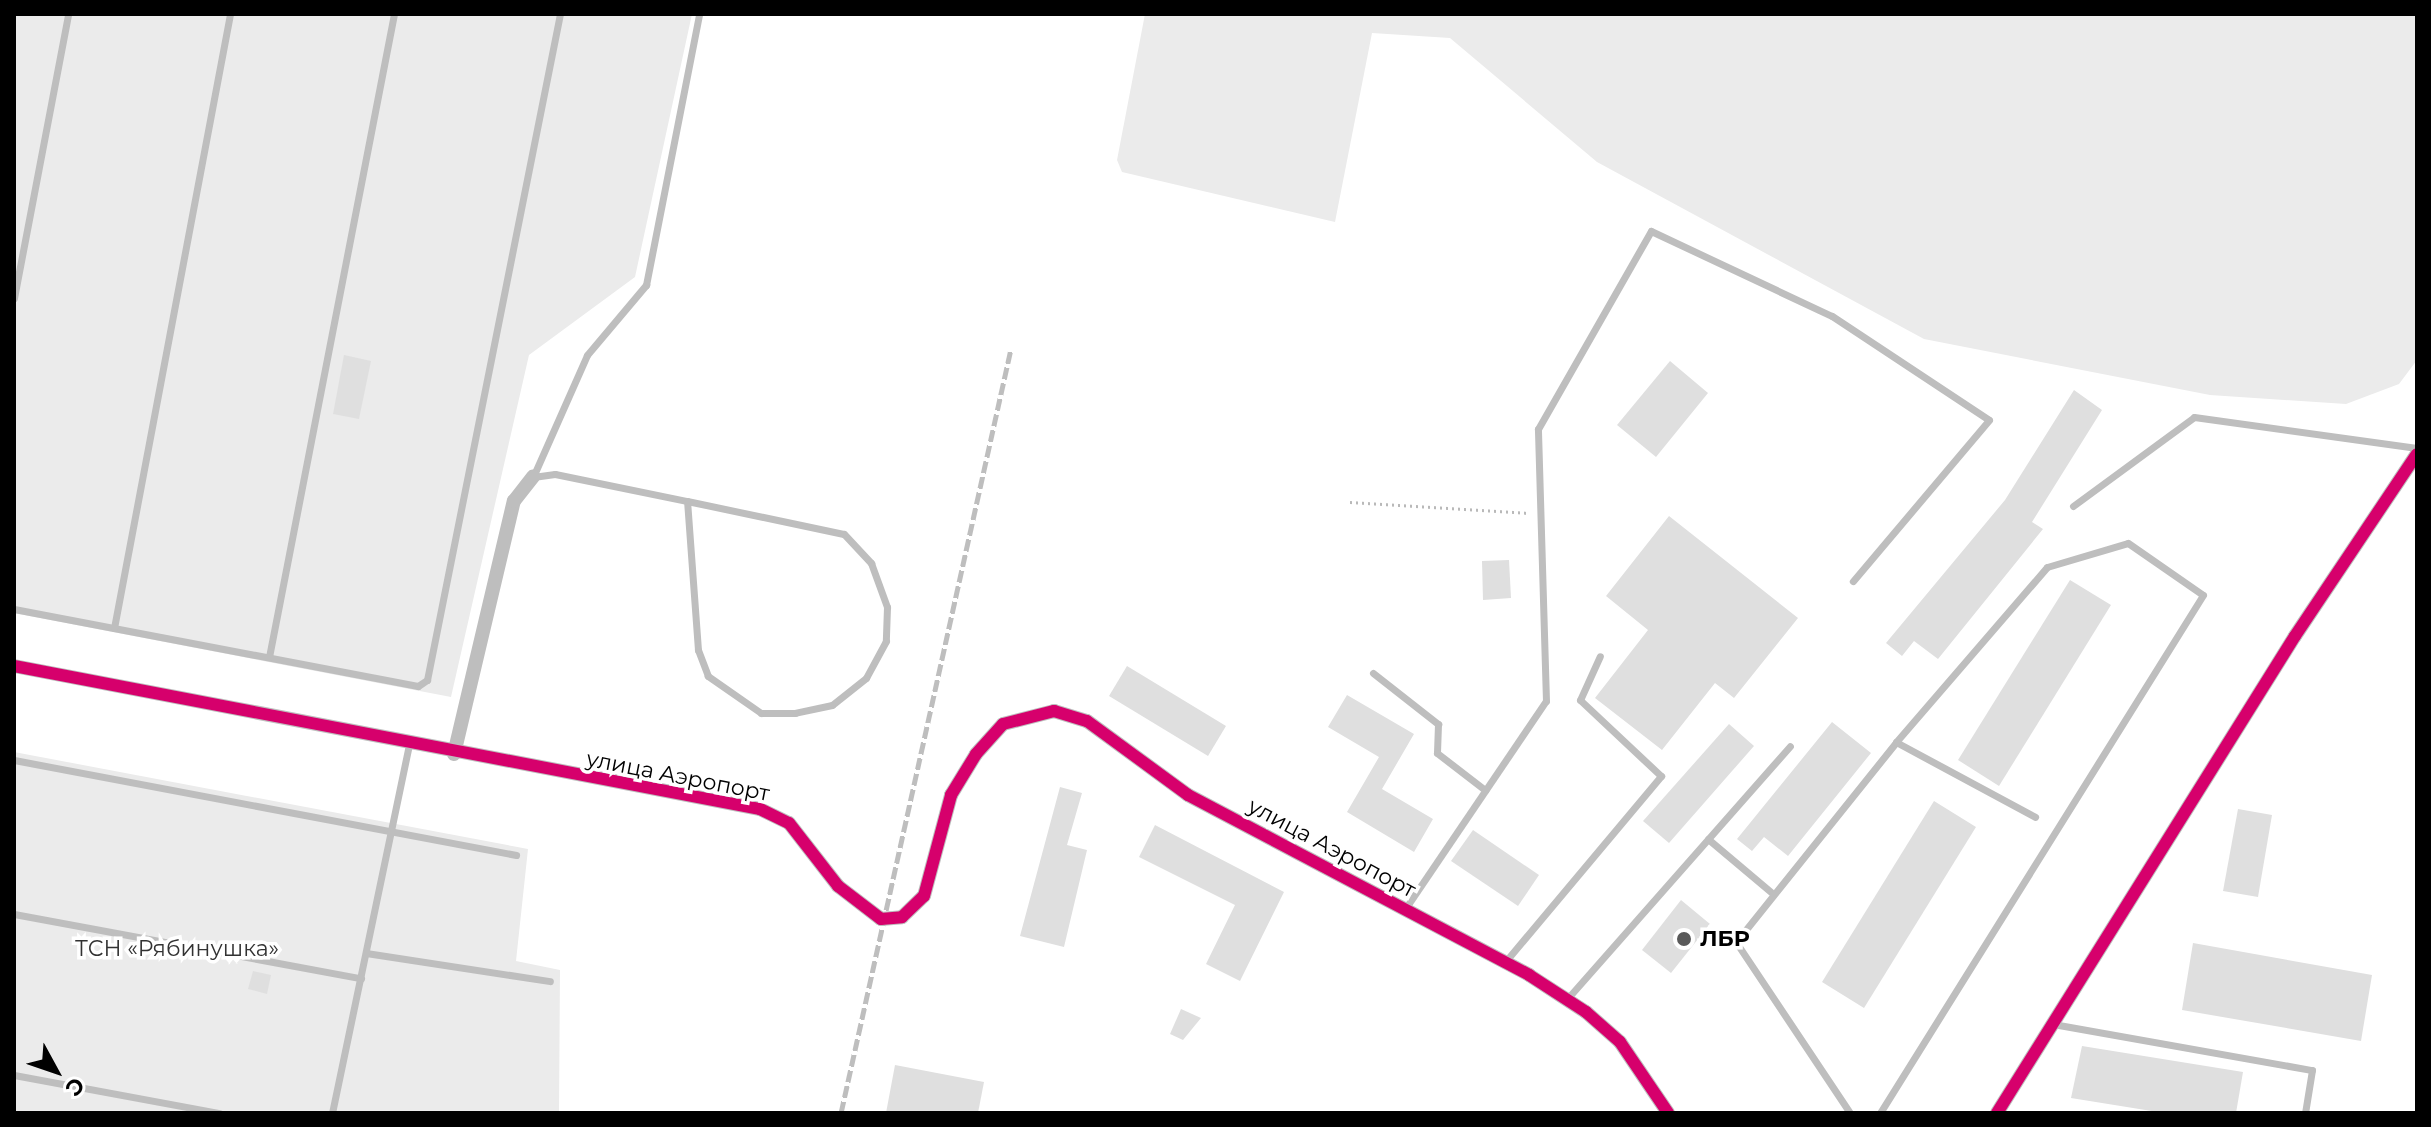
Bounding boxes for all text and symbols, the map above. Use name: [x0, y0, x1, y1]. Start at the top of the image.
street label: улица Аэропорт: [584, 745, 772, 807]
street label: улица Аэропорт: [1244, 793, 1420, 903]
place label: ЛБР: [1700, 926, 1750, 952]
marker: ЛБР: [1675, 930, 1693, 948]
park label: ТСН «Рябинушка»: [75, 936, 279, 962]
north arrow: [16, 1031, 96, 1111]
text: С: [59, 1072, 90, 1102]

